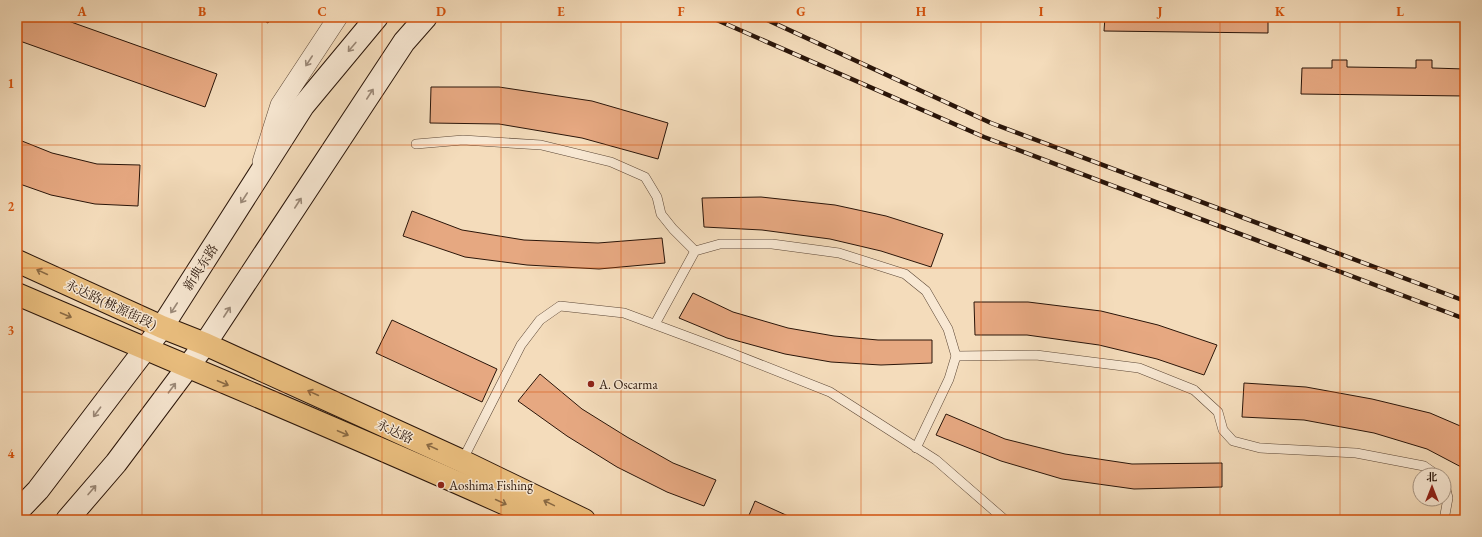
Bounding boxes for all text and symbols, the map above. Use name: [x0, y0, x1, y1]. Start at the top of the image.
text: A: [76, 3, 87, 20]
text: B: [198, 3, 206, 20]
text: C: [317, 3, 327, 20]
text: D: [436, 3, 446, 20]
text: E: [557, 3, 565, 20]
text: F: [677, 3, 685, 20]
text: G: [796, 3, 806, 20]
text: H: [916, 3, 927, 20]
text: I: [1039, 3, 1044, 20]
text: J: [1156, 3, 1163, 20]
text: K: [1275, 3, 1286, 20]
text: L: [1396, 3, 1404, 20]
one-way arrow: [348, 42, 357, 52]
one-way arrow: [304, 55, 312, 67]
text: 1: [8, 75, 15, 92]
one-way arrow: [366, 89, 374, 100]
one-way arrow: [240, 192, 248, 203]
text: 2: [8, 198, 15, 215]
one-way arrow: [294, 198, 302, 209]
street label: 新典东路: [179, 241, 222, 294]
one-way arrow: [36, 268, 48, 275]
street label: 永达路(桃源街段): [62, 276, 159, 333]
one-way arrow: [170, 302, 178, 313]
one-way arrow: [223, 306, 231, 317]
one-way arrow: [59, 312, 71, 320]
text: 3: [8, 322, 15, 339]
place label: A. Oscarma: [598, 376, 658, 393]
one-way arrow: [217, 379, 229, 387]
marker: A. Oscarma: [586, 379, 596, 389]
one-way arrow: [168, 383, 176, 394]
one-way arrow: [308, 389, 320, 396]
one-way arrow: [92, 406, 101, 417]
street label: 永达路: [374, 416, 416, 447]
one-way arrow: [337, 430, 349, 437]
one-way arrow: [426, 443, 438, 451]
text: 4: [8, 445, 15, 462]
north arrow: [1412, 467, 1452, 507]
text: 北: [1427, 470, 1438, 484]
place label: Aoshima Fishing: [448, 477, 533, 494]
marker: Aoshima Fishing: [436, 480, 446, 490]
one-way arrow: [88, 485, 97, 496]
one-way arrow: [495, 499, 507, 506]
one-way arrow: [543, 499, 555, 506]

